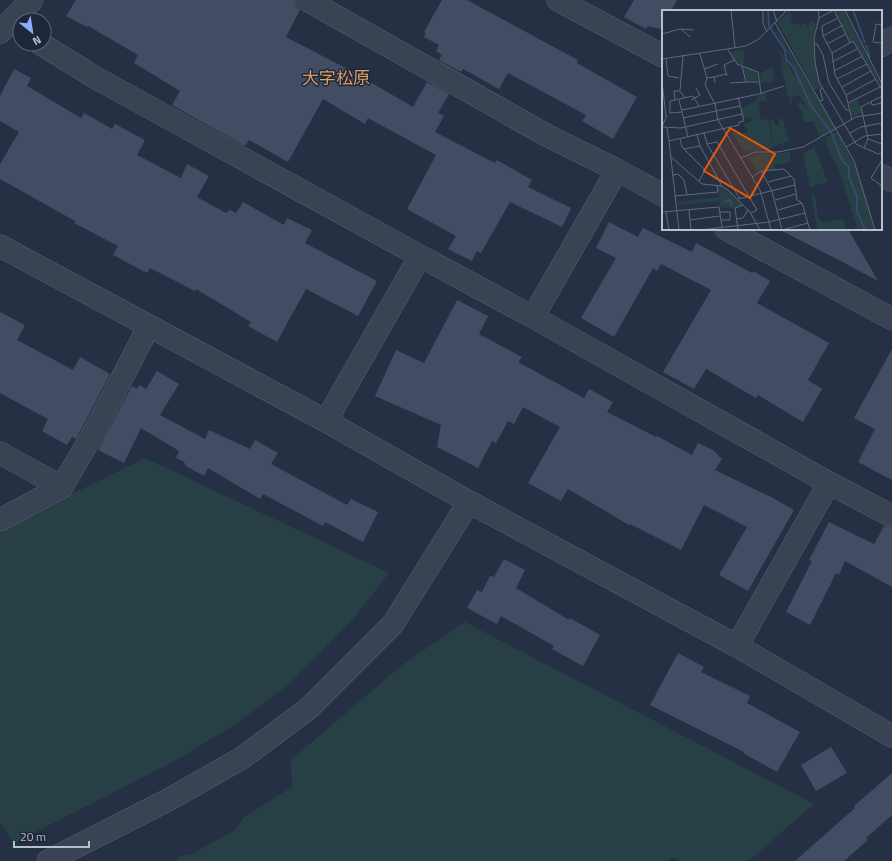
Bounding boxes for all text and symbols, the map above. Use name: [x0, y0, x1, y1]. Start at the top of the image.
inset map: [662, 10, 882, 230]
north arrow: [12, 12, 52, 52]
text: N: [30, 32, 44, 49]
district label: 大字松原: [302, 65, 370, 91]
scale bar: [14, 823, 89, 849]
text: 20 m: [20, 827, 46, 846]

